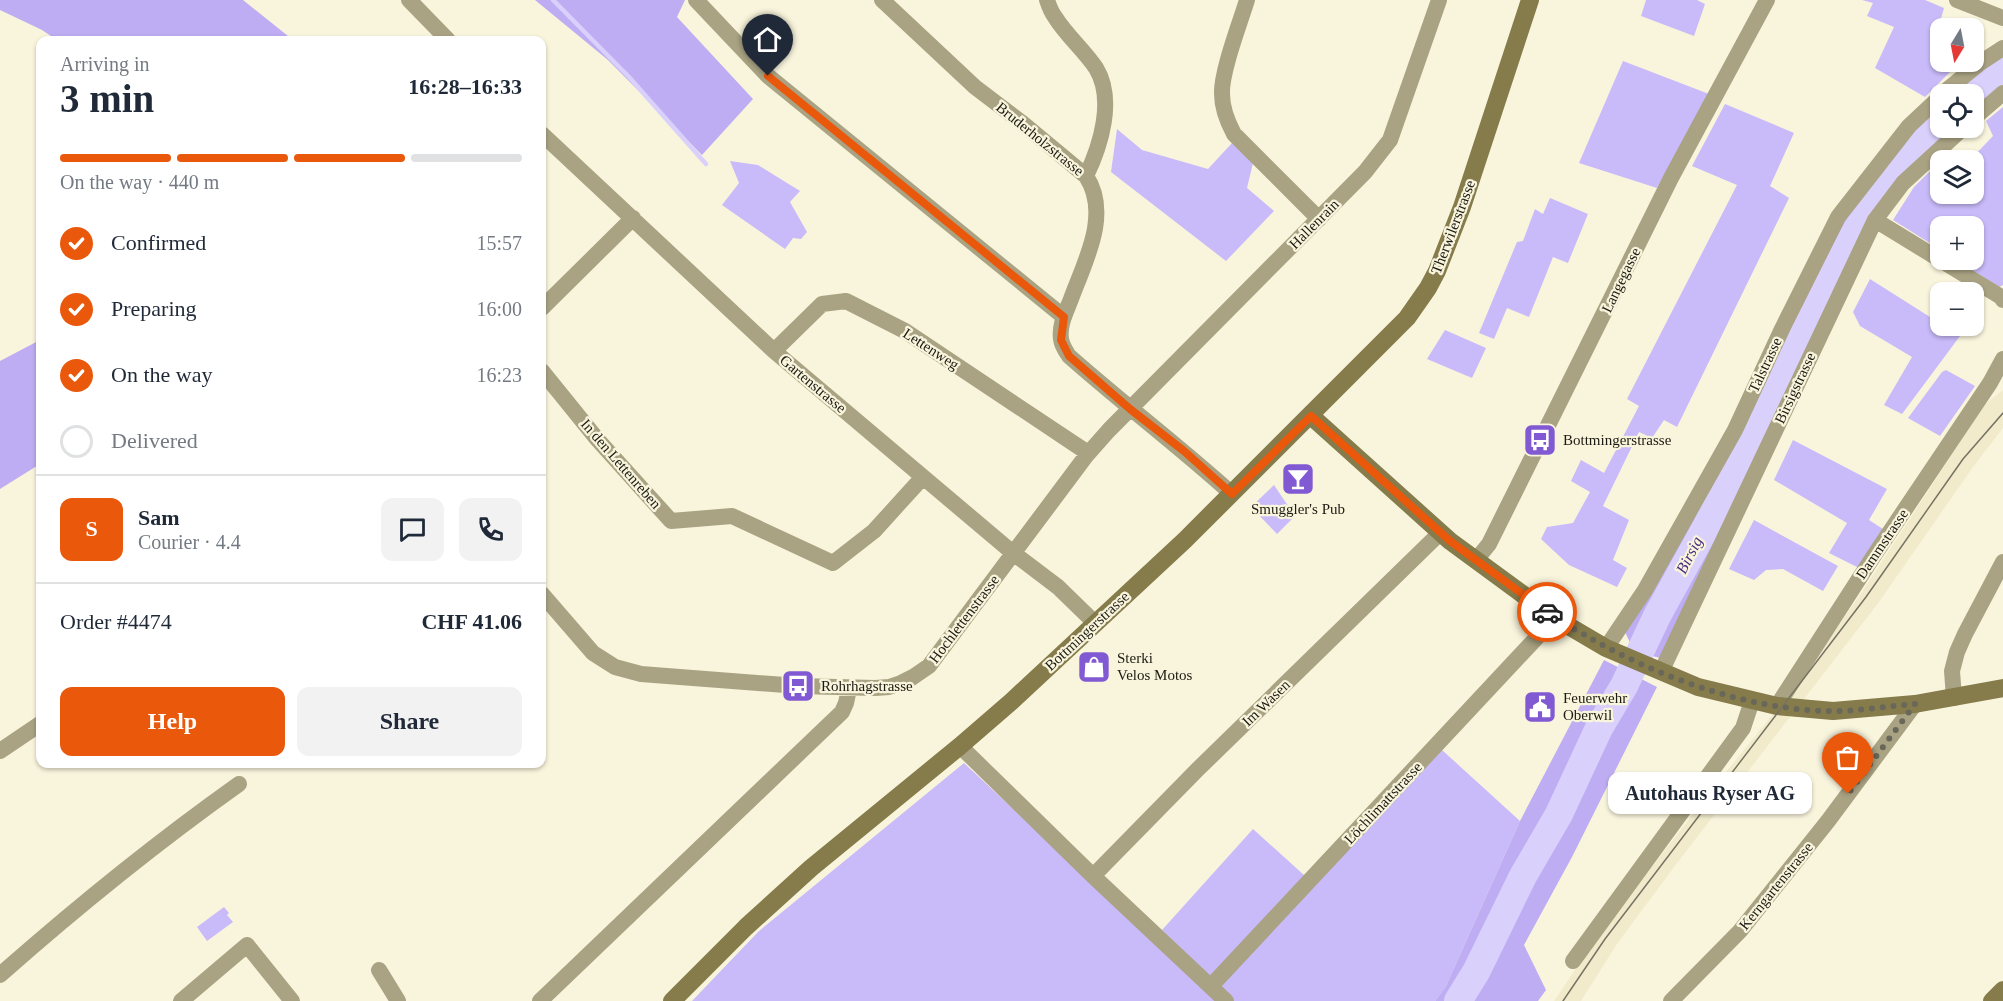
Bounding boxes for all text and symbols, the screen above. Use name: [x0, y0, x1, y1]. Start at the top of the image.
pin: [742, 14, 793, 76]
north arrow: [1930, 18, 1984, 72]
map controls: [1930, 18, 1984, 336]
icon: home: [751, 23, 784, 56]
text: Arriving in: [60, 53, 149, 75]
text: 16:28–16:33: [408, 74, 522, 99]
text: 3 min: [60, 77, 154, 120]
button: locate: [1930, 84, 1984, 138]
street label: Bruderholzstrasse: [993, 99, 1087, 179]
button: layers: [1930, 150, 1984, 204]
text: On the way · 440 m: [60, 171, 219, 193]
street label: Therwilerstrasse: [1428, 178, 1478, 276]
street label: Hallenrain: [1286, 196, 1342, 252]
button: +: [1930, 216, 1984, 270]
icon: check: [60, 227, 93, 260]
text: Confirmed: [111, 230, 206, 255]
text: 15:57: [476, 232, 522, 254]
street label: Langegasse: [1598, 245, 1644, 315]
button: −: [1930, 282, 1984, 336]
icon: check: [60, 293, 93, 326]
text: Preparing: [111, 296, 197, 321]
text: 16:00: [476, 298, 522, 320]
street label: Lettenweg: [900, 325, 962, 373]
street label: Talstrasse: [1745, 335, 1785, 395]
street label: Birsigstrasse: [1772, 350, 1819, 426]
street label: Gartenstrasse: [777, 352, 849, 416]
icon: check: [60, 359, 93, 392]
text: On the way: [111, 362, 212, 387]
text: 16:23: [476, 364, 522, 386]
street label: In den Lettenreben: [578, 416, 665, 512]
bus stop icon: Bottmingerstrasse: [1522, 422, 1558, 458]
text: Delivered: [111, 428, 198, 453]
place label: Bottmingerstrasse: [1563, 432, 1672, 448]
bar icon: Smuggler's Pub: [1280, 461, 1316, 497]
button: chat: [381, 498, 444, 561]
button: phone: [459, 498, 522, 561]
place label: Smuggler's Pub: [1251, 501, 1345, 517]
text: Sam: [138, 505, 180, 530]
street label: Dammstrasse: [1853, 506, 1911, 582]
text: S: [85, 516, 98, 541]
text: Courier · 4.4: [138, 531, 241, 553]
water label: Birsig: [1673, 534, 1706, 577]
street label: Hochlettenstrasse: [926, 572, 1002, 666]
courier: [1517, 582, 1577, 642]
street label: Bottmingerstrasse: [1042, 588, 1132, 674]
icon: car: [1531, 596, 1564, 629]
text: Order #4474: [60, 609, 172, 634]
text: CHF 41.06: [421, 609, 522, 634]
shop icon: Sterki Velos Motos: [1076, 649, 1112, 685]
place label: Sterki Velos Motos: [1117, 650, 1193, 683]
bus stop icon: Rohrhagstrasse: [780, 668, 816, 704]
street label: Im Wasen: [1239, 676, 1293, 730]
place label: Rohrhagstrasse: [821, 678, 913, 694]
button: Help: [60, 687, 285, 756]
button: Share: [297, 687, 522, 756]
public building icon: Feuerwehr Oberwil: [1522, 689, 1558, 725]
place label: Feuerwehr Oberwil: [1563, 690, 1627, 723]
pin: [1822, 732, 1873, 794]
icon: bag: [1831, 741, 1864, 774]
street label: Löchlimattstrasse: [1341, 759, 1425, 847]
callout: Autohaus Ryser AG: [1608, 773, 1812, 815]
text: Autohaus Ryser AG: [1625, 782, 1795, 804]
street label: Kerngartenstrasse: [1736, 839, 1816, 933]

